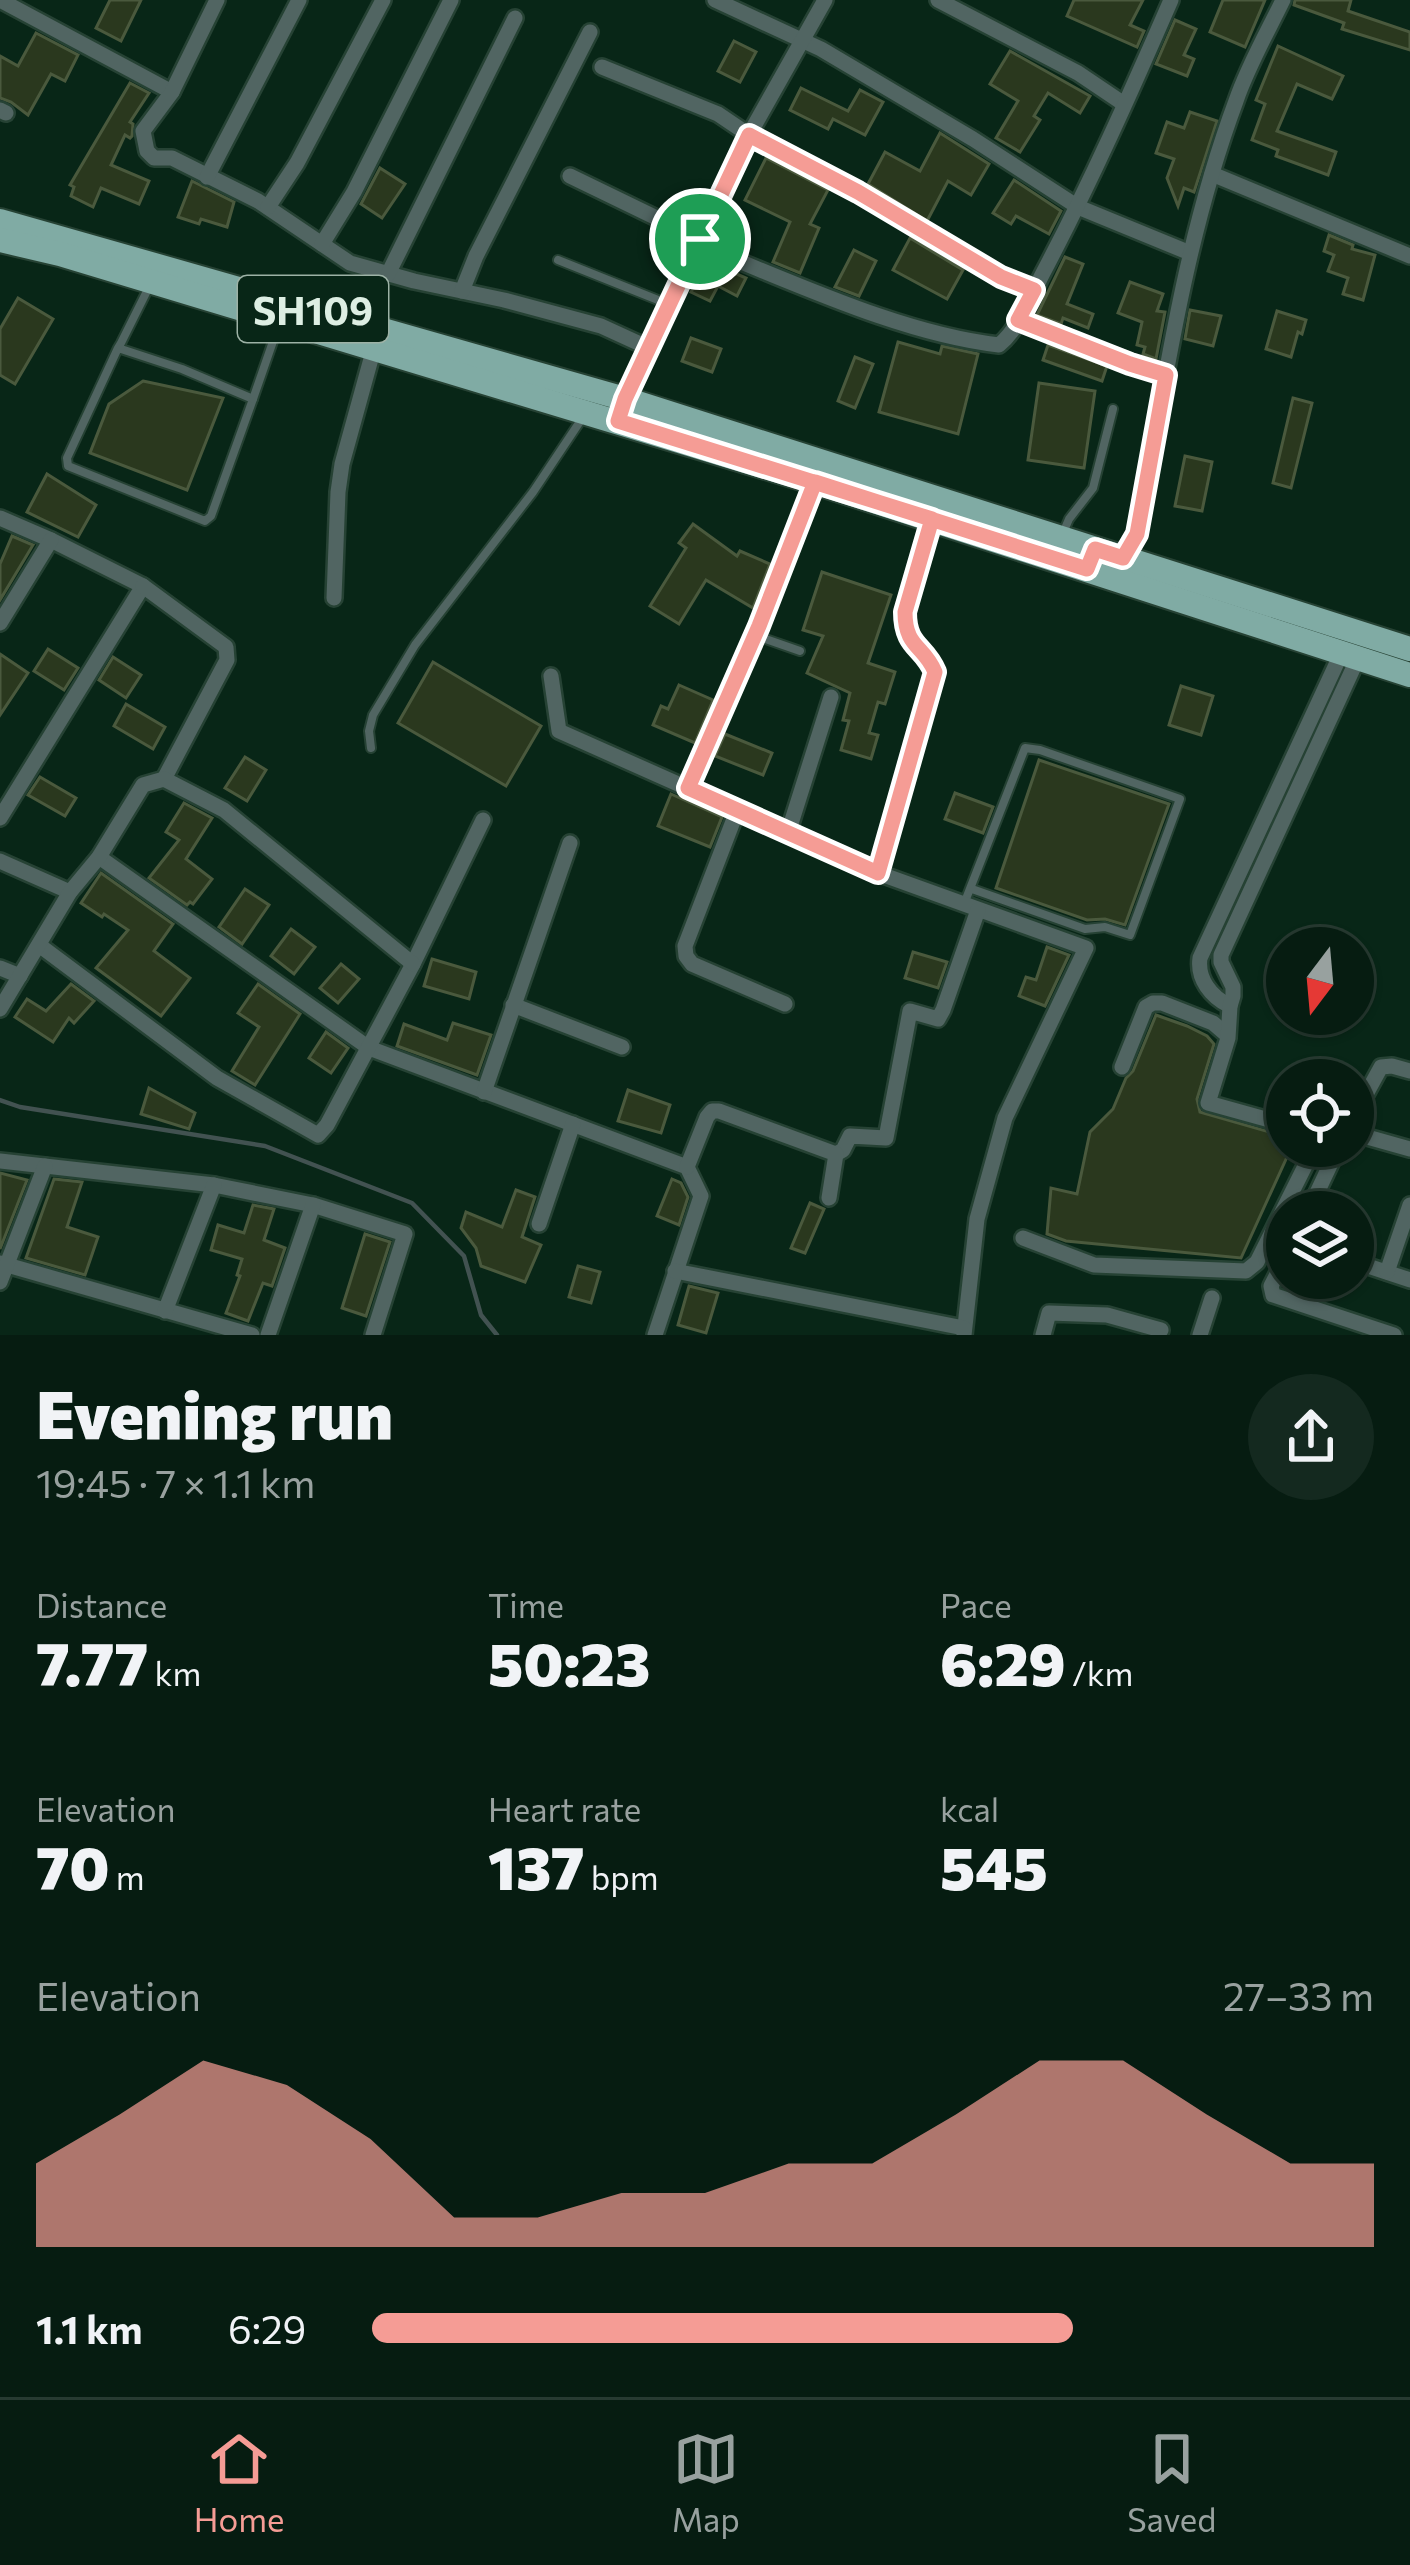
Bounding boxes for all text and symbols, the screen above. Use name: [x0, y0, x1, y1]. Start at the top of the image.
pin: [649, 188, 751, 290]
icon: arrive: [667, 206, 733, 272]
road number: SH109: [238, 276, 388, 342]
north arrow: [1266, 927, 1374, 1035]
map controls: [1266, 927, 1374, 1299]
button: locate: [1266, 1059, 1374, 1167]
button: layers: [1266, 1191, 1374, 1299]
text: Evening run: [36, 1372, 393, 1453]
button: share: [1248, 1374, 1374, 1500]
text: 19:45 · 7 × 1.1 km: [36, 1458, 315, 1506]
text: Distance: [36, 1584, 167, 1625]
text: Time: [488, 1584, 564, 1625]
text: Pace: [940, 1584, 1012, 1625]
text: 7.77: [36, 1625, 148, 1698]
text: 50:23: [488, 1625, 650, 1698]
text: 6:29: [940, 1625, 1066, 1698]
text: km: [148, 1652, 201, 1693]
text: /km: [1066, 1652, 1133, 1693]
text: Elevation: [36, 1788, 175, 1829]
text: Heart rate: [488, 1788, 641, 1829]
text: kcal: [940, 1788, 999, 1829]
text: 70: [36, 1829, 110, 1902]
text: 137: [488, 1829, 584, 1902]
text: 545: [940, 1829, 1048, 1902]
text: m: [110, 1856, 145, 1897]
text: bpm: [584, 1856, 658, 1897]
text: Elevation: [36, 1971, 201, 2019]
text: 27–33 m: [1223, 1971, 1374, 2019]
text: 1.1 km: [36, 2304, 143, 2352]
text: 6:29: [228, 2304, 306, 2352]
tab: Home: [194, 2426, 284, 2539]
tab: Map: [672, 2426, 740, 2539]
tab: Saved: [1127, 2426, 1216, 2539]

